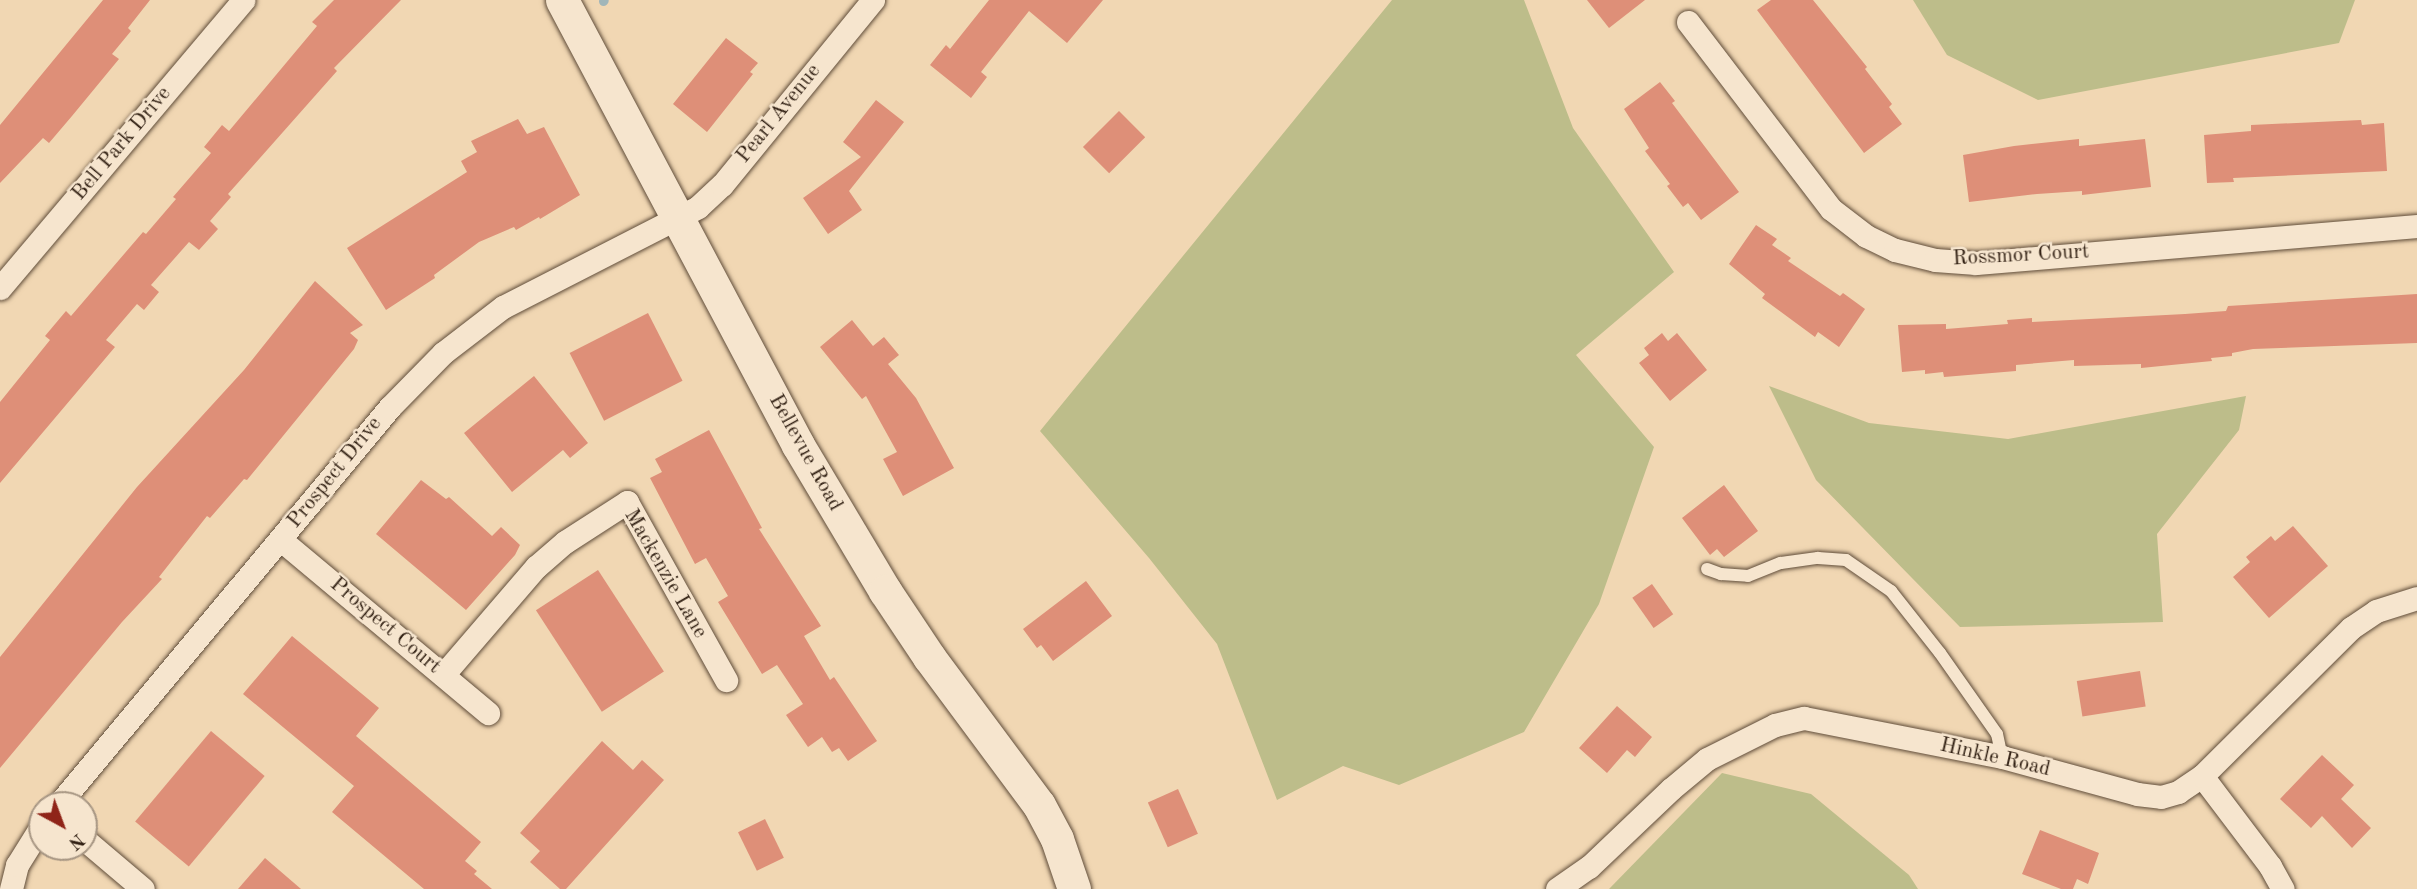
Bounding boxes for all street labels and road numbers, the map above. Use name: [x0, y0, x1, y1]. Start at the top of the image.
street label: Pearl Avenue: [731, 59, 827, 169]
street label: Bell Park Drive: [67, 82, 177, 206]
street label: Rossmor Court: [1952, 240, 2090, 272]
street label: Bellevue Road: [763, 390, 847, 516]
street label: Prospect Drive: [282, 412, 388, 534]
street label: Mackenzie Lane: [618, 505, 712, 643]
street label: Prospect Court: [324, 572, 446, 680]
street label: Hinkle Road: [1937, 733, 2053, 783]

